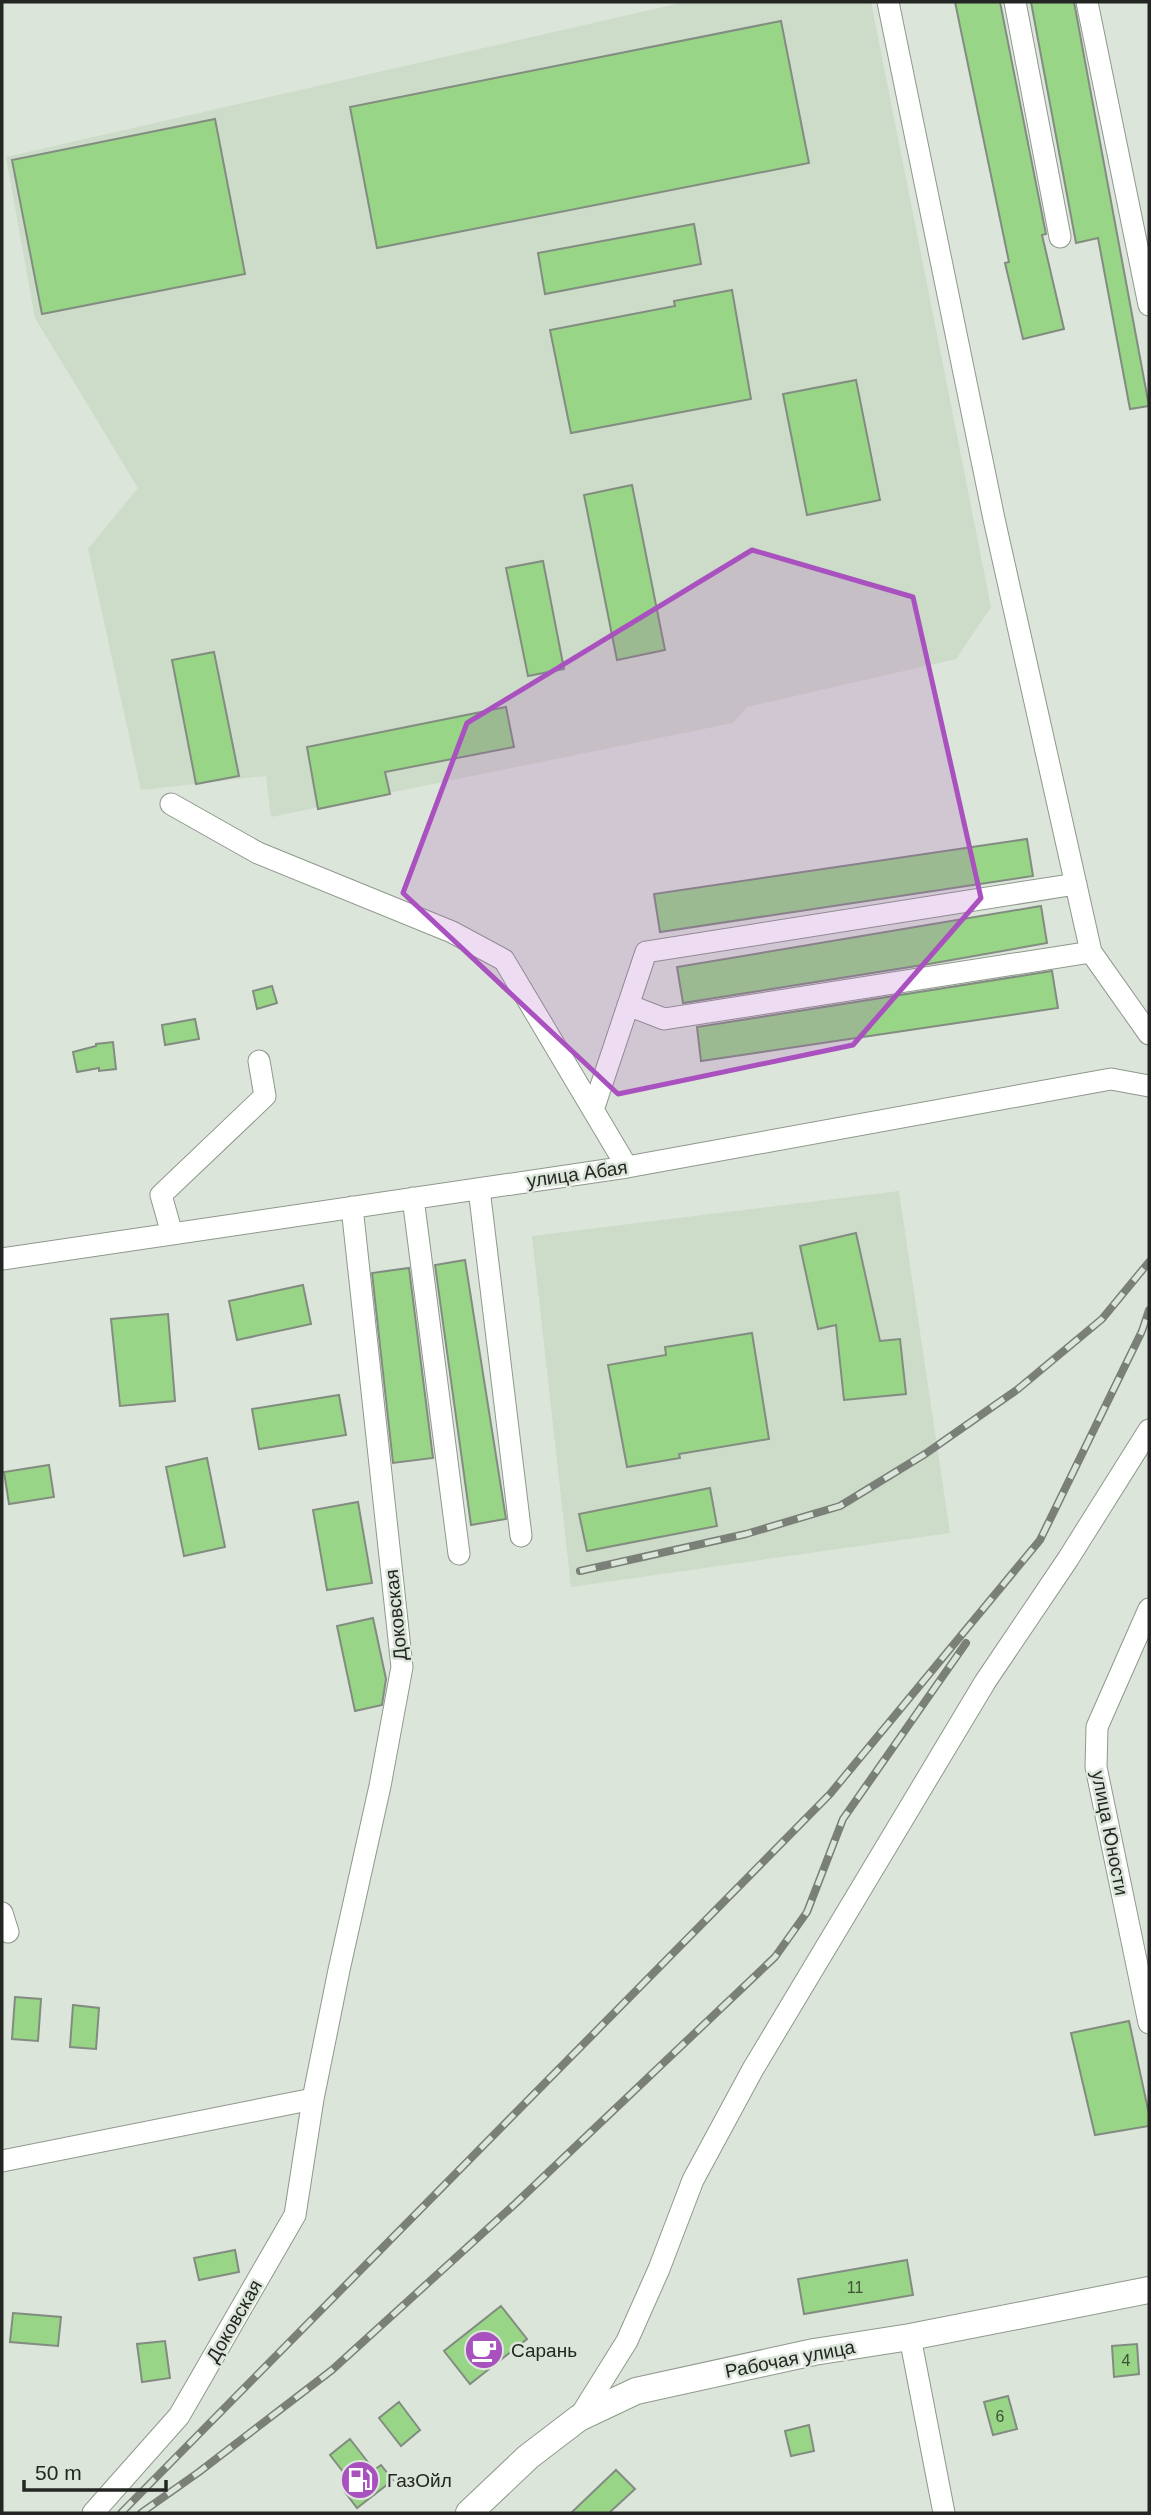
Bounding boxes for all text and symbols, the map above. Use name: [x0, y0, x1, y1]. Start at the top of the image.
street label: улица Абая: [525, 1157, 629, 1191]
street label: Доковская: [381, 1568, 411, 1662]
street label: улица Юности: [1088, 1769, 1132, 1897]
street label: Доковская: [202, 2276, 266, 2366]
house number: 11: [847, 2279, 863, 2296]
cafe icon: Сарань: [463, 2329, 505, 2371]
street label: Рабочая улица: [723, 2336, 857, 2382]
place label: Сарань: [511, 2340, 577, 2361]
house number: 4: [1122, 2352, 1131, 2369]
house number: 6: [996, 2408, 1005, 2425]
scale bar: [24, 2448, 166, 2492]
fuel station icon: ГазОйл: [339, 2459, 381, 2501]
text: 50 m: [35, 2461, 82, 2484]
place label: ГазОйл: [387, 2470, 452, 2491]

